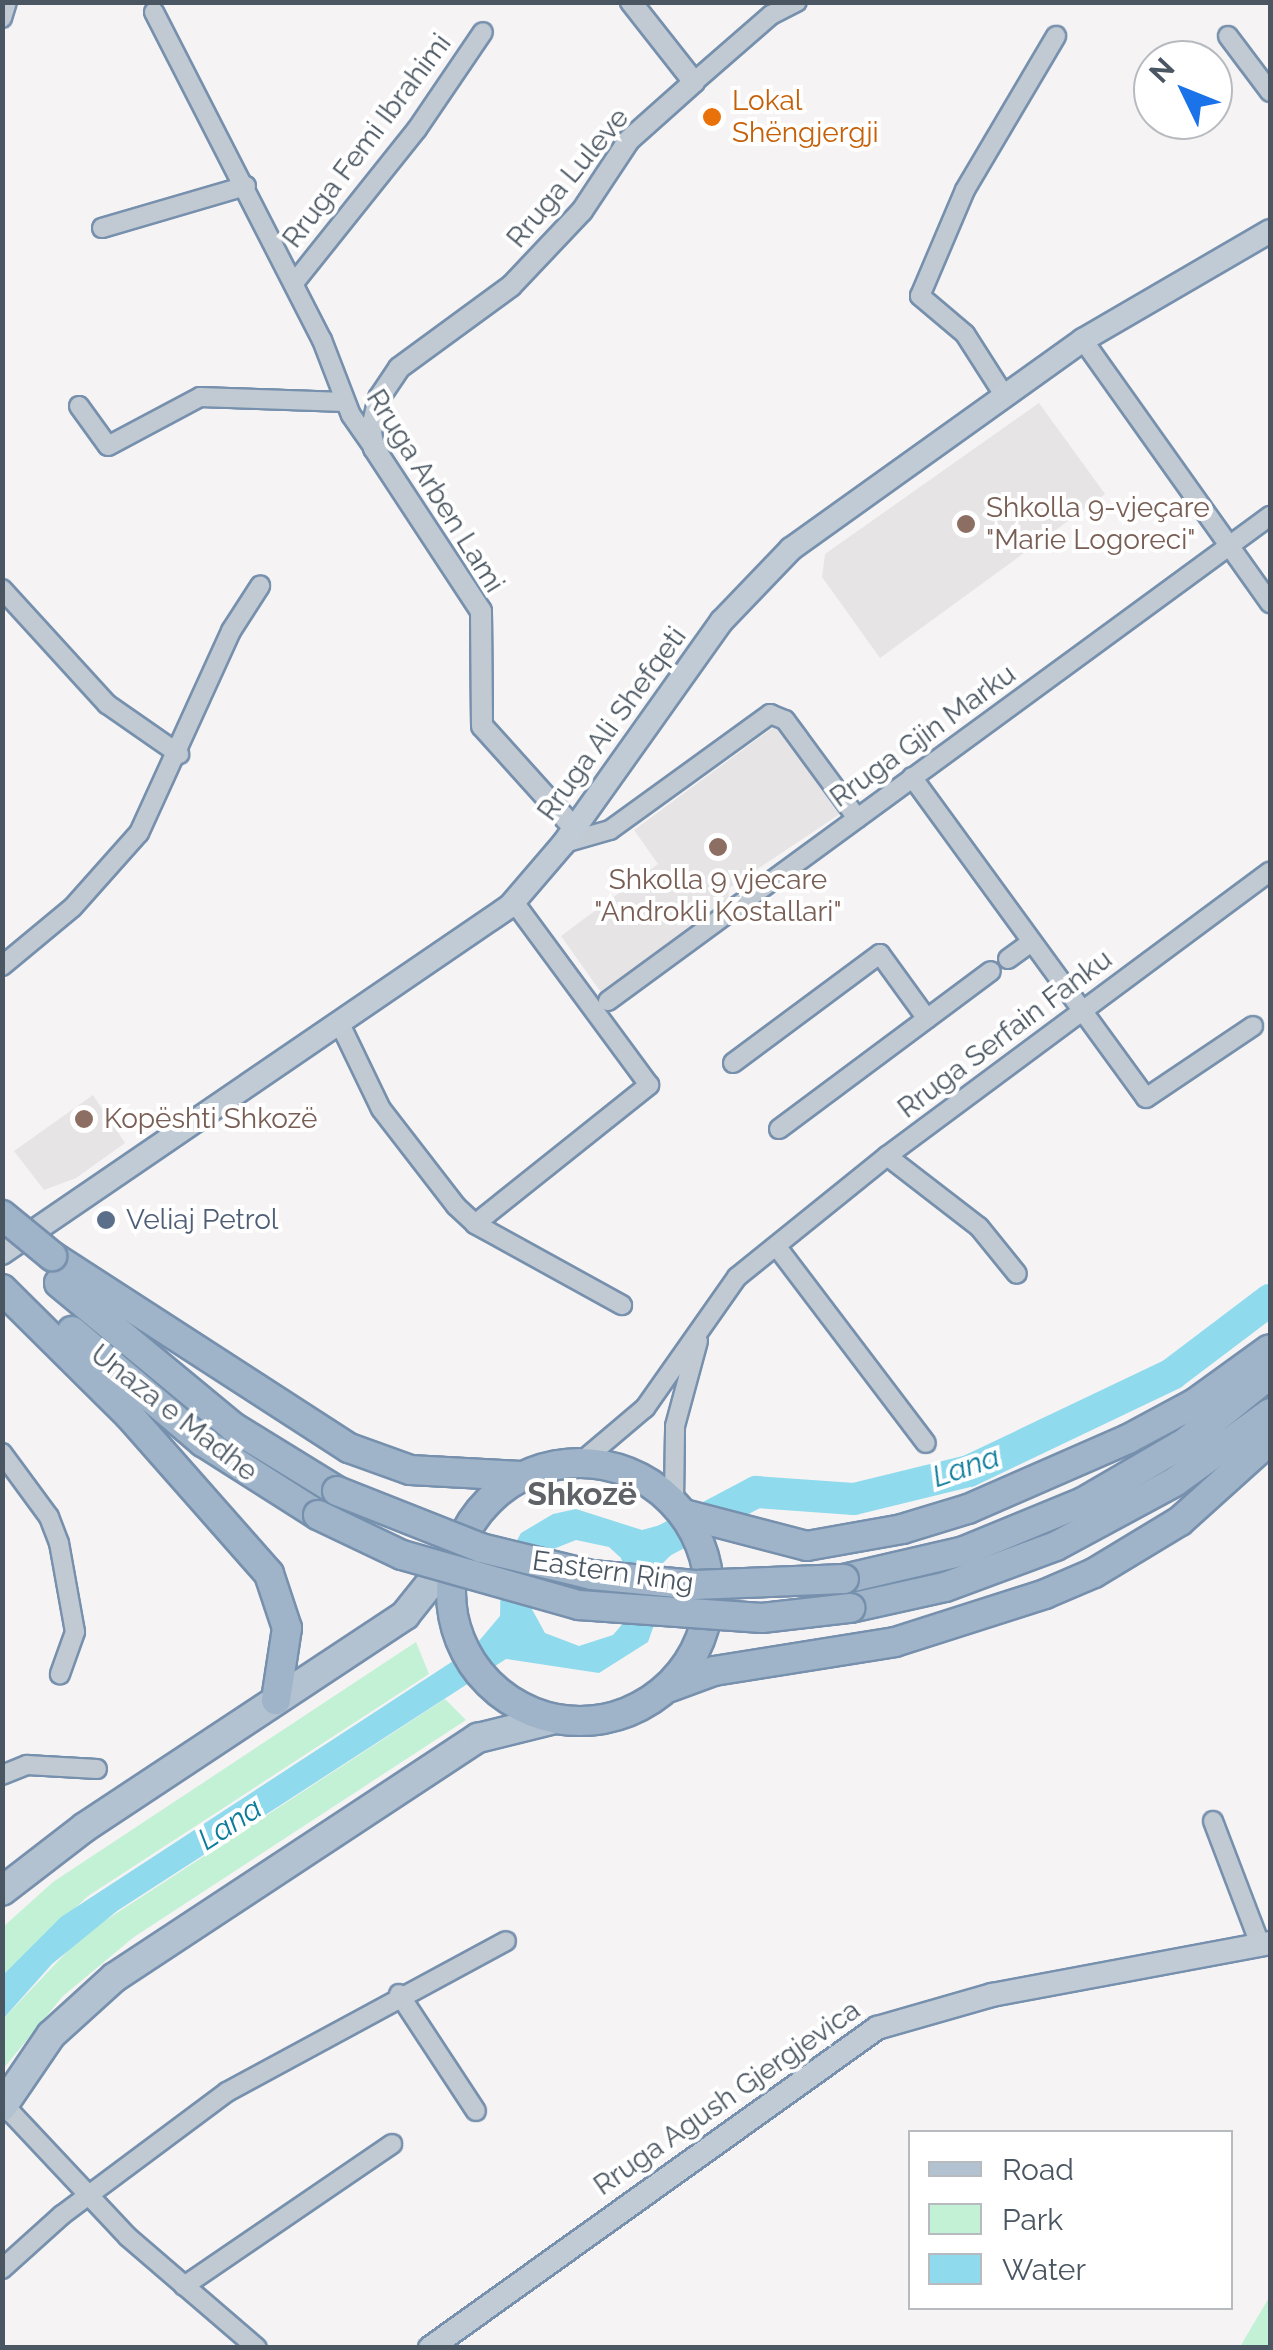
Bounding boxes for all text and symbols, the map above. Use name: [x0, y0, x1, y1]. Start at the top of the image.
street label: Rruga Femi Ibrahimi: [276, 28, 458, 254]
north arrow: [1133, 40, 1233, 140]
text: N: [1143, 51, 1182, 90]
place label: Lokal Shëngjergji: [732, 84, 879, 150]
street label: Rruga Luleve: [500, 101, 636, 255]
marker: Lokal Shëngjergji: [701, 106, 723, 128]
street label: Rruga Arben Lami: [359, 383, 511, 599]
place label: Shkolla 9-vjeçare "Marie Logoreci": [986, 491, 1210, 557]
marker: Shkolla 9-vjeçare "Marie Logoreci": [955, 513, 977, 535]
street label: Rruga Ali Shefqeti: [530, 620, 694, 828]
street label: Rruga Gjin Marku: [824, 657, 1022, 815]
marker: Shkolla 9 vjecare "Androkli Kostallari": [707, 836, 729, 858]
place label: Shkolla 9 vjecare "Androkli Kostallari": [594, 863, 842, 929]
street label: Rruga Serfain Fanku: [891, 943, 1119, 1125]
place label: Kopështi Shkozë: [104, 1102, 317, 1136]
marker: Kopështi Shkozë: [73, 1108, 95, 1130]
place label: Veliaj Petrol: [126, 1203, 278, 1237]
marker: Veliaj Petrol: [95, 1209, 117, 1231]
street label: Unaza e Madhe: [84, 1338, 264, 1488]
water label: Lana: [928, 1439, 1004, 1495]
district label: Shkozë: [527, 1475, 637, 1513]
street label: Eastern Ring: [530, 1544, 696, 1600]
water label: Lana: [191, 1790, 269, 1858]
street label: Rruga Agush Gjergjevica: [587, 1993, 867, 2203]
legend: [908, 2130, 1233, 2310]
text: Road: [1002, 2152, 1074, 2187]
text: Park: [1002, 2202, 1063, 2237]
text: Water: [1002, 2252, 1086, 2287]

